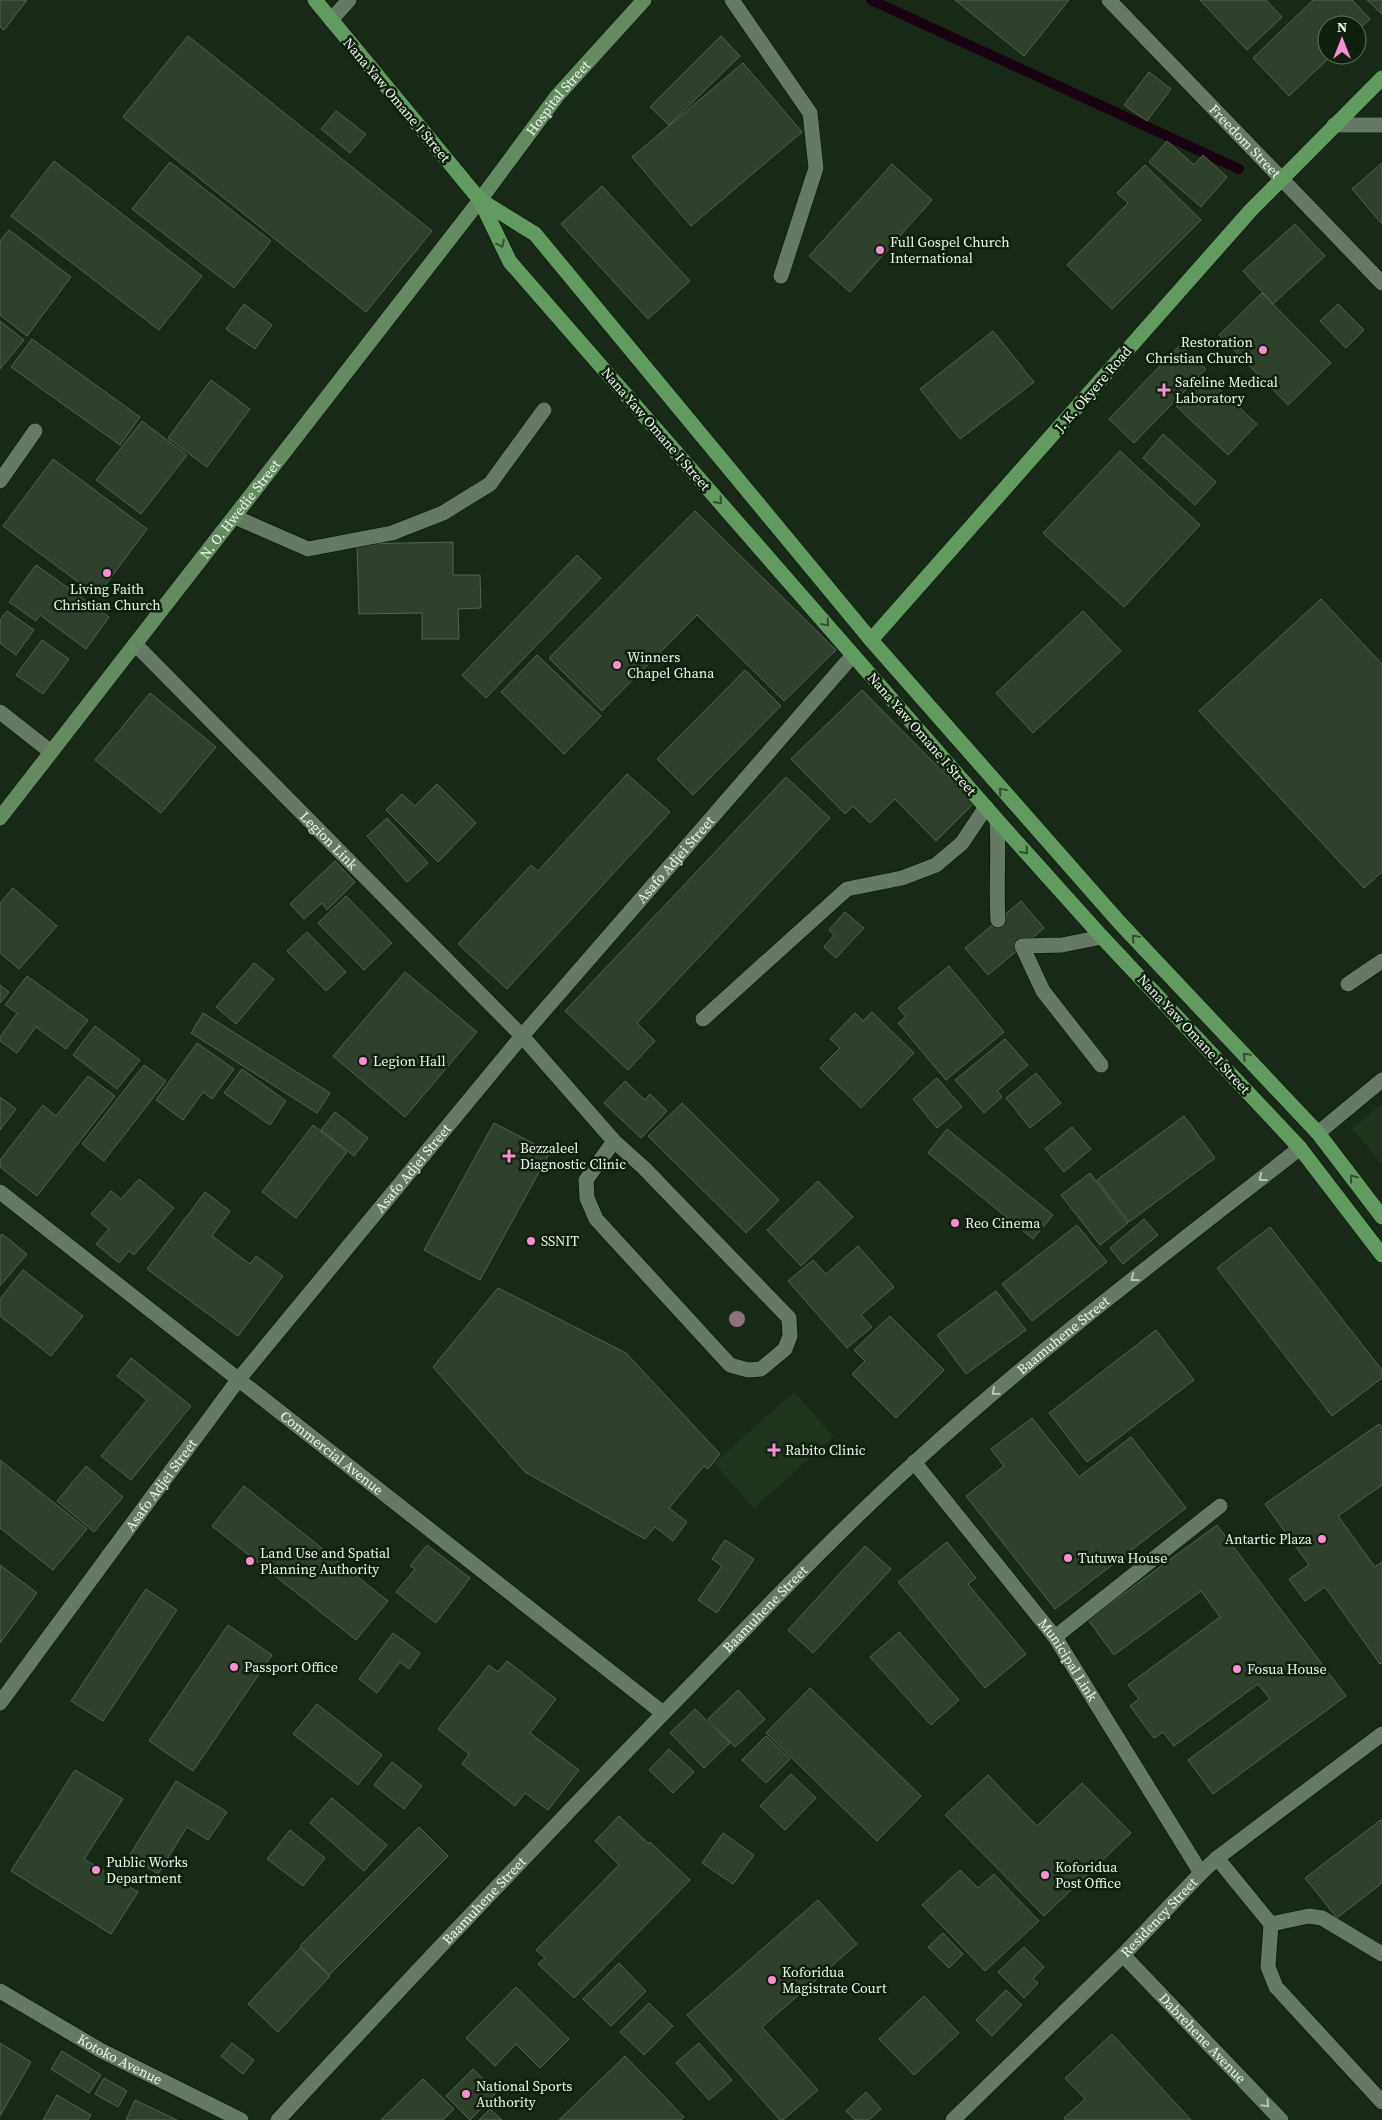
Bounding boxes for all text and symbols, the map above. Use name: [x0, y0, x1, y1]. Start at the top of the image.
north arrow: [1317, 15, 1367, 65]
text: N: [1337, 17, 1347, 37]
street label: Nana Yaw Omane I Street: [339, 33, 455, 167]
street label: Hospital Street: [521, 56, 595, 140]
street label: Freedom Street: [1205, 100, 1286, 183]
place label: Full Gospel Church International: [890, 232, 1010, 268]
one-way arrow: [495, 239, 505, 248]
marker: Full Gospel Church International: [874, 244, 886, 256]
place label: Restoration Christian Church: [1146, 332, 1254, 368]
street label: J. K. Okyere Road: [1049, 342, 1136, 437]
marker: Restoration Christian Church: [1257, 344, 1269, 356]
street label: Nana Yaw Omane I Street: [597, 363, 715, 495]
place label: Safeline Medical Laboratory: [1175, 372, 1278, 408]
marker: Safeline Medical Laboratory: [1157, 383, 1171, 397]
street label: N. O. Hwedie Street: [195, 455, 285, 563]
one-way arrow: [713, 495, 722, 504]
marker: Living Faith Christian Church: [101, 567, 113, 579]
place label: Living Faith Christian Church: [53, 579, 161, 615]
one-way arrow: [820, 618, 829, 627]
place label: Winners Chapel Ghana: [627, 647, 715, 683]
marker: Winners Chapel Ghana: [611, 659, 623, 671]
street label: Nana Yaw Omane I Street: [863, 668, 981, 800]
one-way arrow: [1000, 788, 1008, 797]
street label: Legion Link: [295, 807, 363, 874]
street label: Asafo Adjei Street: [632, 811, 719, 908]
one-way arrow: [1019, 846, 1028, 855]
one-way arrow: [1132, 935, 1141, 944]
street label: Nana Yaw Omane I Street: [1133, 970, 1255, 1099]
place label: Legion Hall: [373, 1051, 446, 1071]
one-way arrow: [1243, 1053, 1252, 1062]
marker: Legion Hall: [357, 1055, 369, 1067]
street label: Asafo Adjei Street: [370, 1119, 456, 1217]
place label: Bezzaleel Diagnostic Clinic: [520, 1138, 626, 1174]
marker: Bezzaleel Diagnostic Clinic: [502, 1149, 516, 1163]
one-way arrow: [1259, 1172, 1268, 1180]
one-way arrow: [1349, 1175, 1358, 1184]
place label: Reo Cinema: [965, 1213, 1041, 1233]
marker: Reo Cinema: [949, 1217, 961, 1229]
place label: SSNIT: [541, 1231, 579, 1251]
marker: SSNIT: [525, 1235, 537, 1247]
one-way arrow: [1131, 1272, 1140, 1280]
street label: Baamuhene Street: [1013, 1291, 1114, 1379]
one-way arrow: [992, 1387, 1001, 1396]
street label: Commercial Avenue: [276, 1406, 388, 1500]
street label: Asafo Adjei Street: [120, 1434, 202, 1535]
place label: Rabito Clinic: [785, 1440, 866, 1460]
marker: Rabito Clinic: [767, 1443, 781, 1457]
place label: Antartic Plaza: [1225, 1529, 1313, 1549]
marker: Antartic Plaza: [1316, 1533, 1328, 1545]
place label: Land Use and Spatial Planning Authority: [260, 1543, 390, 1579]
place label: Tutuwa House: [1078, 1548, 1167, 1568]
marker: Tutuwa House: [1062, 1552, 1074, 1564]
marker: Land Use and Spatial Planning Authority: [244, 1555, 256, 1567]
street label: Baamuhene Street: [718, 1561, 812, 1657]
street label: Municipal Link: [1034, 1614, 1103, 1706]
place label: Passport Office: [244, 1657, 338, 1677]
place label: Fosua House: [1247, 1659, 1327, 1679]
marker: Passport Office: [228, 1661, 240, 1673]
marker: Fosua House: [1231, 1663, 1243, 1675]
place label: Public Works Department: [106, 1852, 188, 1888]
street label: Baamuhene Street: [437, 1852, 531, 1949]
place label: Koforidua Post Office: [1055, 1857, 1121, 1893]
marker: Public Works Department: [90, 1864, 102, 1876]
marker: Koforidua Post Office: [1039, 1869, 1051, 1881]
street label: Residency Street: [1116, 1873, 1202, 1962]
place label: Koforidua Magistrate Court: [782, 1962, 887, 1998]
marker: Koforidua Magistrate Court: [766, 1974, 778, 1986]
street label: Dabrehene Avenue: [1154, 1988, 1251, 2088]
street label: Kotoko Avenue: [74, 2029, 166, 2089]
place label: National Sports Authority: [476, 2076, 572, 2112]
marker: National Sports Authority: [460, 2088, 472, 2100]
one-way arrow: [1260, 2098, 1269, 2107]

